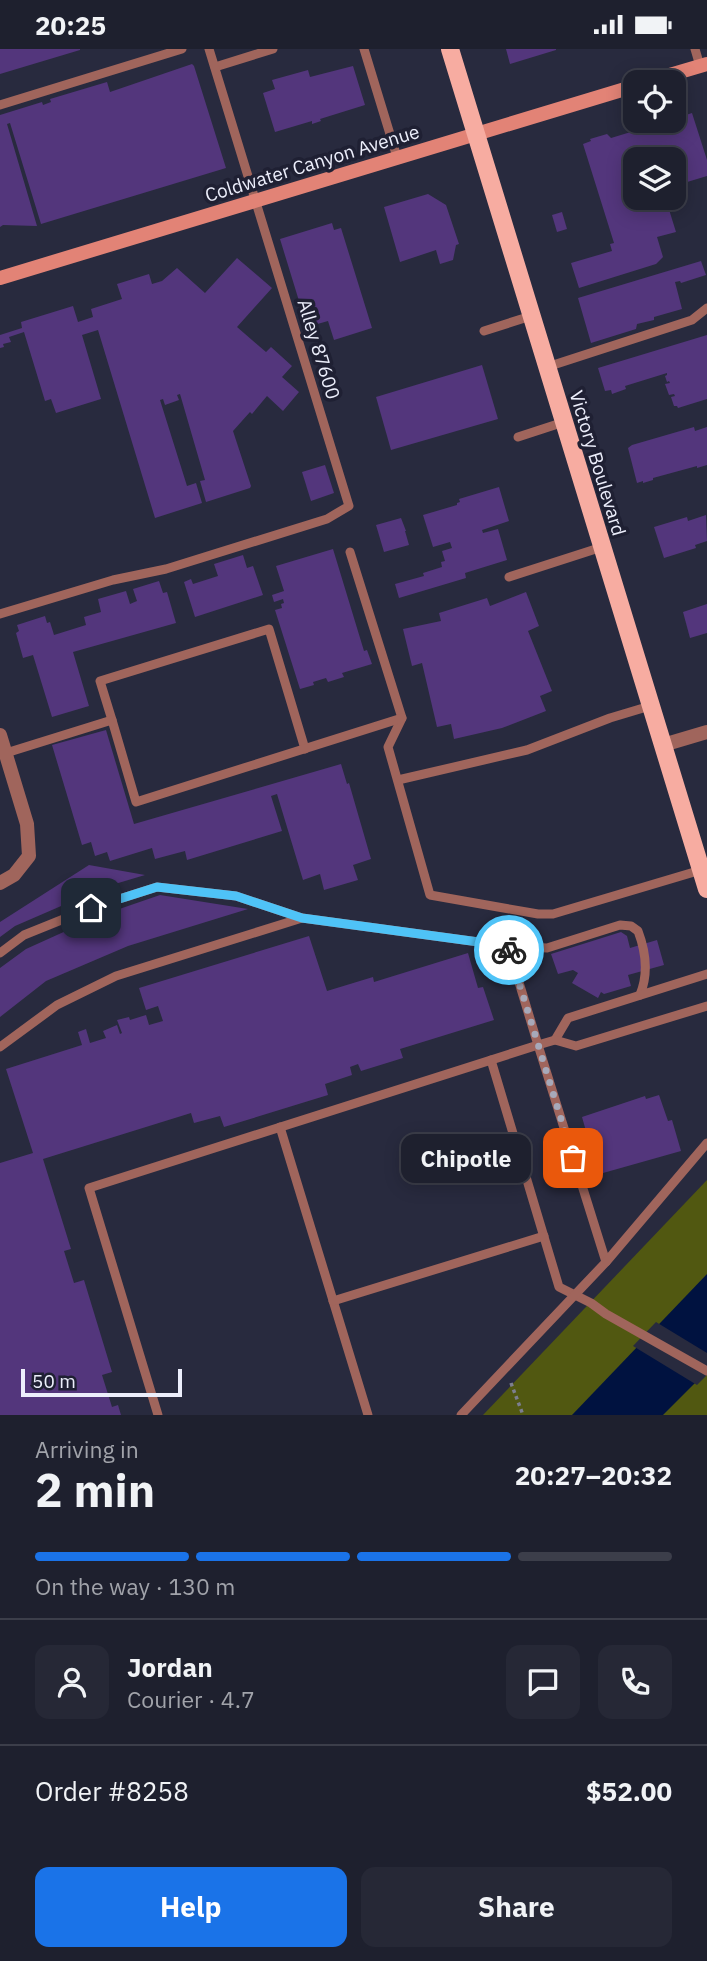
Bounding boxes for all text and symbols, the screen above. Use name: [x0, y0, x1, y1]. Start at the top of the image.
text: 20:25: [35, 8, 106, 42]
map controls: [623, 70, 686, 210]
button: locate: [623, 70, 686, 133]
street label: Coldwater Canyon Avenue: [202, 119, 422, 207]
button: layers: [623, 147, 686, 210]
street label: Alley 87600: [292, 296, 346, 402]
street label: Victory Boulevard: [564, 387, 632, 539]
pin: [61, 878, 121, 938]
icon: home: [72, 889, 110, 927]
courier: [474, 915, 544, 985]
icon: bike: [490, 931, 528, 969]
pin: [543, 1128, 603, 1188]
callout: Chipotle: [402, 1133, 531, 1183]
icon: bag: [554, 1139, 592, 1177]
text: Chipotle: [421, 1143, 511, 1173]
scale bar: [21, 1366, 182, 1398]
text: 50 m: [32, 1369, 76, 1393]
text: Arriving in: [35, 1434, 139, 1464]
text: 20:27–20:32: [515, 1458, 672, 1492]
text: 2 min: [35, 1460, 155, 1520]
text: On the way · 130 m: [35, 1571, 235, 1601]
button: person: [35, 1645, 109, 1719]
button: chat: [506, 1645, 580, 1719]
button: phone: [598, 1645, 672, 1719]
text: Jordan: [127, 1650, 213, 1684]
text: Courier · 4.7: [127, 1684, 255, 1714]
text: Order #8258: [35, 1774, 189, 1808]
text: $52.00: [586, 1774, 672, 1808]
button: Help: [35, 1867, 347, 1947]
button: Share: [361, 1867, 672, 1947]

